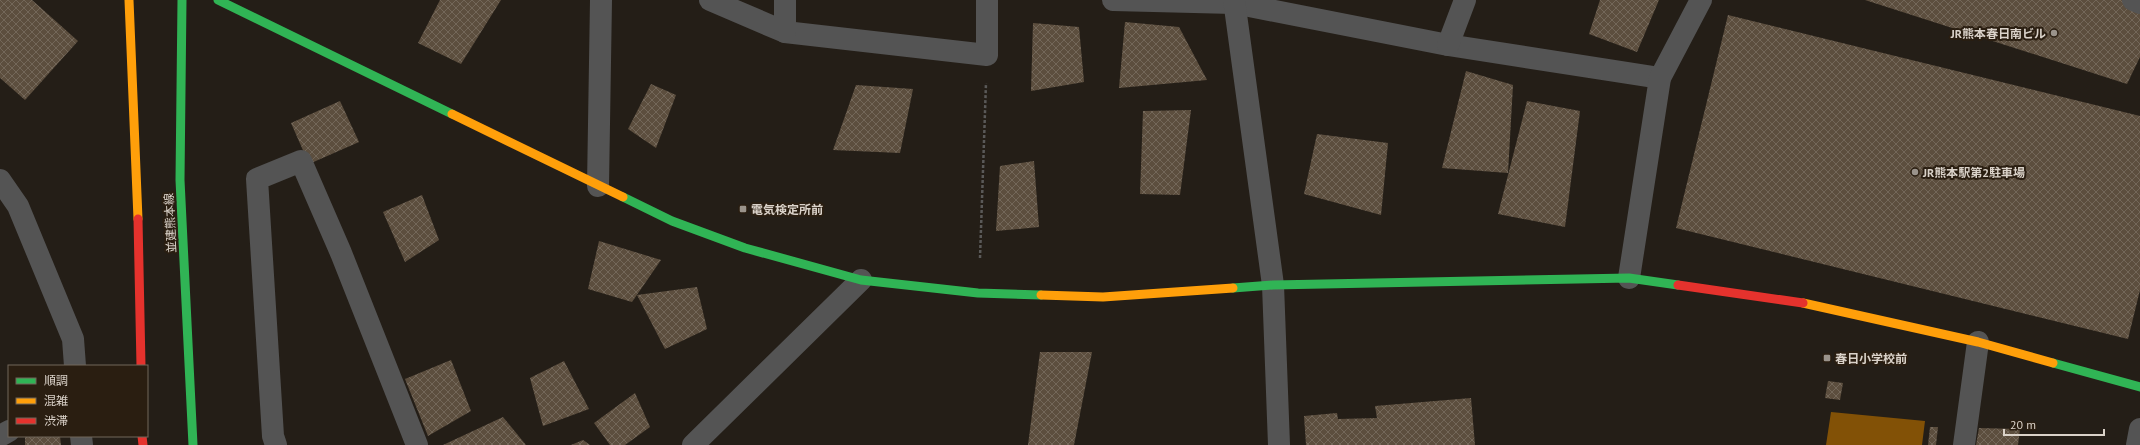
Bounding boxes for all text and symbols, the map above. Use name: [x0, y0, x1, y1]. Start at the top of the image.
place label: JR熊本春日南ビル: [1950, 26, 2046, 41]
marker: JR熊本春日南ビル: [2049, 28, 2059, 38]
place label: JR熊本駅第2駐車場: [1922, 165, 2025, 180]
marker: JR熊本駅第2駐車場: [1910, 167, 1920, 177]
street label: 並建熊本線: [161, 193, 179, 253]
place label: 電気検定所前: [751, 202, 823, 217]
marker: 電気検定所前: [738, 204, 748, 214]
place label: 春日小学校前: [1835, 351, 1907, 366]
marker: 春日小学校前: [1822, 353, 1832, 363]
legend: [8, 365, 148, 437]
text: 順調: [44, 373, 68, 388]
text: 混雑: [44, 393, 68, 408]
scale bar: [2004, 411, 2104, 437]
text: 渋滞: [44, 413, 68, 428]
text: 20 m: [2010, 417, 2036, 432]

